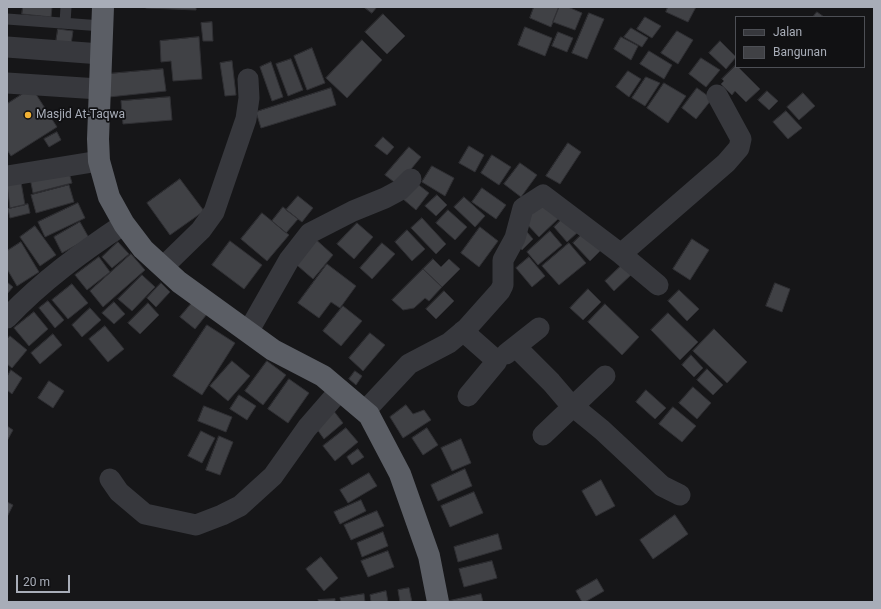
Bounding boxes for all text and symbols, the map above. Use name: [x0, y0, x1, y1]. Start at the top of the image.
legend: [735, 16, 865, 68]
text: Jalan: [773, 25, 802, 39]
text: Bangunan: [773, 45, 827, 59]
place label: Masjid At-Taqwa: [36, 108, 125, 122]
marker: Masjid At-Taqwa: [23, 110, 33, 120]
scale bar: [18, 567, 72, 593]
text: 20 m: [23, 575, 50, 589]

